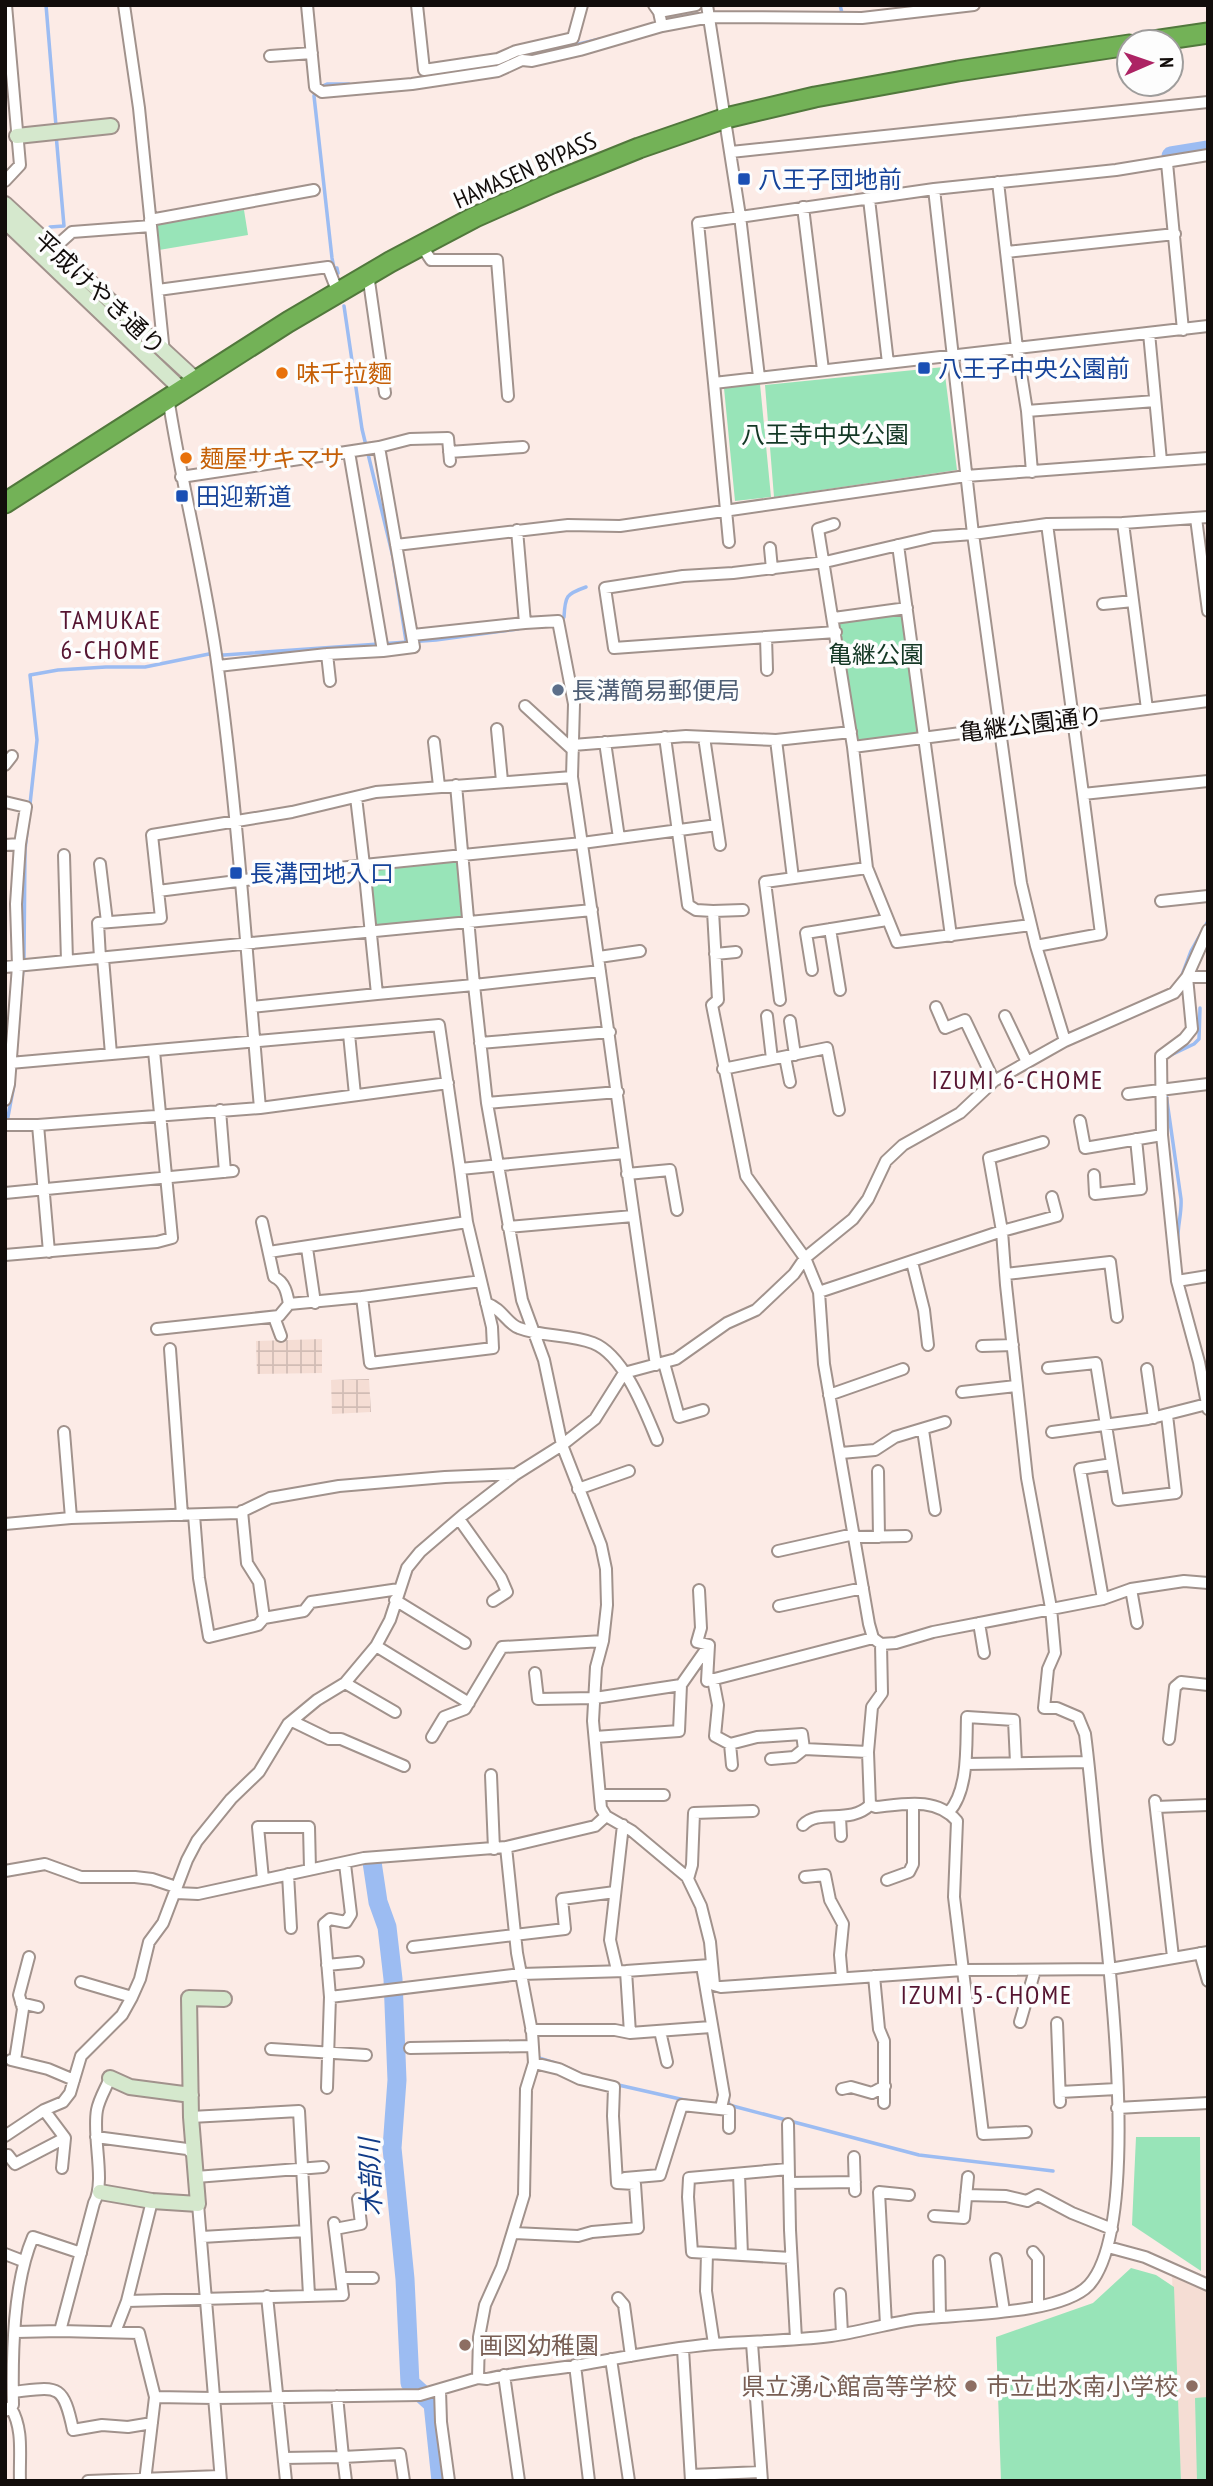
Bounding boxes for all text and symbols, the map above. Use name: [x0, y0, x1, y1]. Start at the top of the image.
north arrow: [1115, 28, 1185, 98]
text: N: [1155, 57, 1179, 68]
street label: HAMASEN BYPASS: [449, 125, 601, 215]
place label: 八王子団地前: [758, 164, 902, 195]
marker: 八王子団地前: [736, 171, 752, 187]
street label: 平成けやき通り: [28, 224, 172, 362]
place label: 八王子中央公園前: [938, 353, 1130, 384]
place label: 味千拉麵: [296, 358, 392, 389]
marker: 八王子中央公園前: [916, 360, 932, 376]
marker: 味千拉麵: [274, 365, 290, 381]
park label: 八王寺中央公園: [741, 419, 909, 450]
place label: 麺屋サキマサ: [200, 443, 344, 474]
marker: 麺屋サキマサ: [178, 450, 194, 466]
place label: 田迎新道: [196, 481, 292, 512]
marker: 田迎新道: [174, 488, 190, 504]
district label: TAMUKAE 6-CHOME: [60, 603, 162, 666]
park label: 亀継公園: [828, 639, 924, 670]
place label: 長溝簡易郵便局: [572, 675, 740, 706]
marker: 長溝簡易郵便局: [550, 682, 566, 698]
street label: 亀継公園通り: [958, 700, 1104, 748]
place label: 長溝団地入口: [250, 858, 394, 889]
marker: 長溝団地入口: [228, 865, 244, 881]
district label: IZUMI 6-CHOME: [932, 1063, 1104, 1096]
district label: IZUMI 5-CHOME: [901, 1978, 1073, 2011]
water label: 木部川: [352, 2134, 388, 2217]
place label: 画図幼稚園: [479, 2330, 599, 2361]
marker: 画図幼稚園: [457, 2337, 473, 2353]
place label: 県立湧心館高等学校: [741, 2371, 957, 2402]
place label: 市立出水南小学校: [986, 2371, 1178, 2402]
marker: 県立湧心館高等学校: [963, 2378, 979, 2394]
marker: 市立出水南小学校: [1184, 2378, 1200, 2394]

